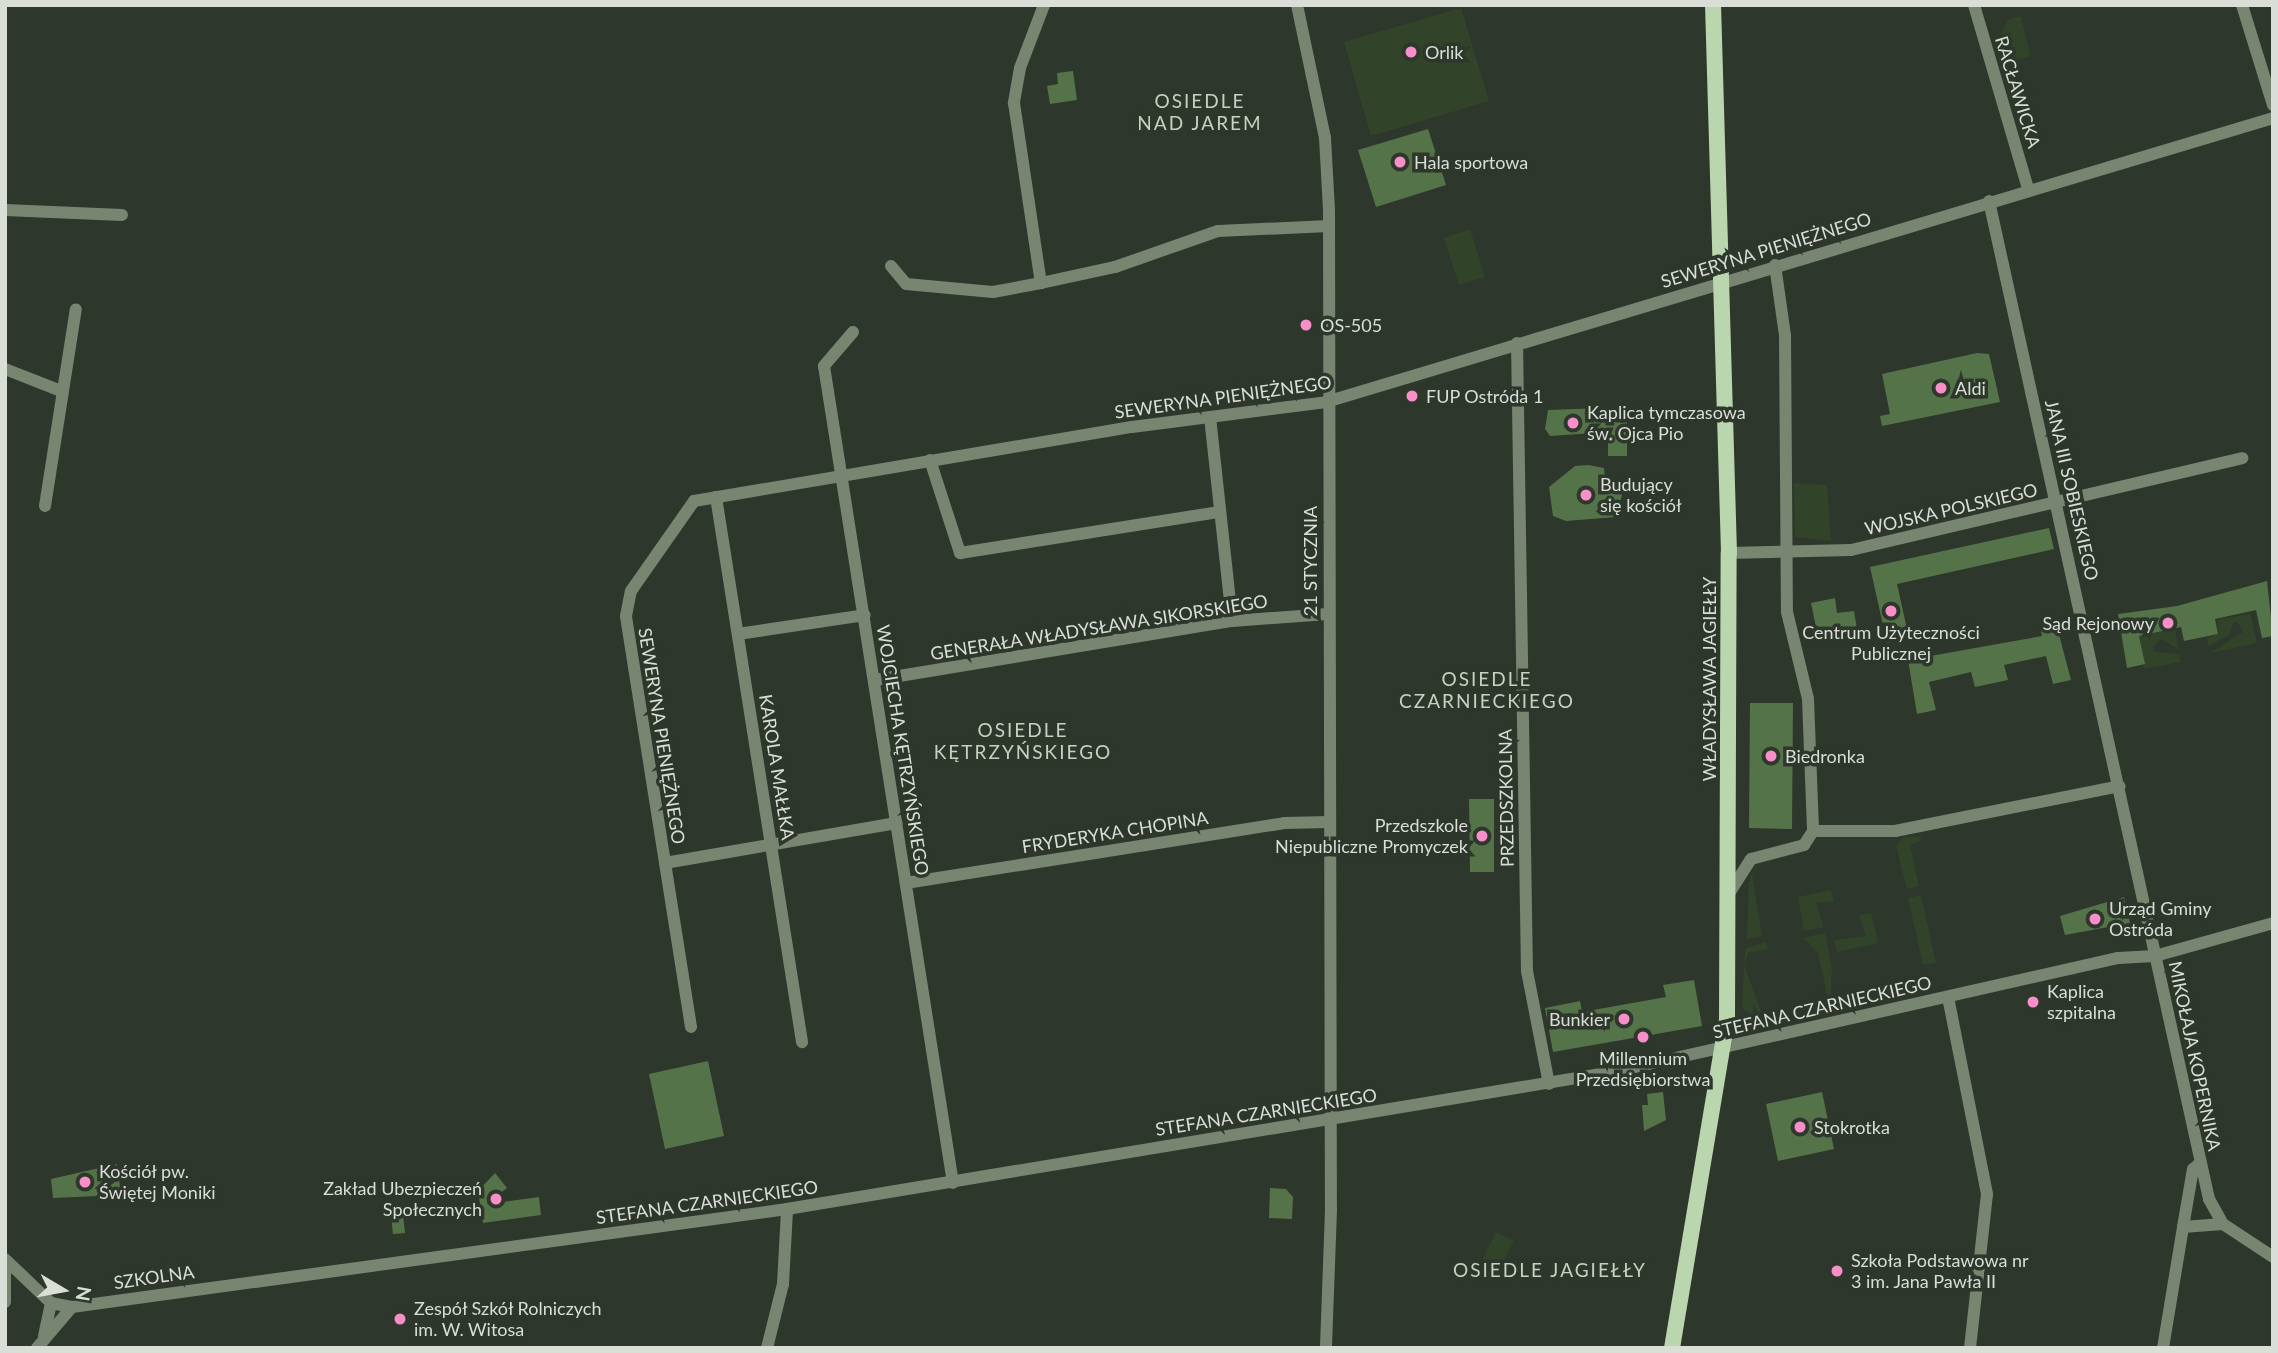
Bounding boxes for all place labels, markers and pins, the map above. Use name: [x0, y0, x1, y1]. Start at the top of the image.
place label: Orlik: [1425, 41, 1463, 63]
marker: Orlik: [1403, 44, 1419, 60]
place label: Hala sportowa: [1414, 151, 1528, 173]
marker: Hala sportowa: [1392, 154, 1408, 170]
place label: OS-505: [1320, 314, 1382, 336]
marker: OS-505: [1298, 317, 1314, 333]
place label: Aldi: [1955, 377, 1986, 399]
marker: Aldi: [1933, 380, 1949, 396]
place label: FUP Ostróda 1: [1426, 385, 1544, 407]
marker: FUP Ostróda 1: [1404, 388, 1420, 404]
place label: Kaplica tymczasowa św. Ojca Pio: [1587, 402, 1746, 444]
marker: Kaplica tymczasowa św. Ojca Pio: [1565, 415, 1581, 431]
place label: Budujący się kościół: [1600, 474, 1682, 516]
marker: Budujący się kościół: [1578, 487, 1594, 503]
marker: Centrum Użyteczności Publicznej: [1883, 603, 1899, 619]
place label: Sąd Rejonowy: [2042, 612, 2154, 634]
marker: Sąd Rejonowy: [2160, 615, 2176, 631]
place label: Centrum Użyteczności Publicznej: [1802, 622, 1980, 664]
place label: Biedronka: [1785, 745, 1865, 767]
marker: Biedronka: [1763, 748, 1779, 764]
place label: Przedszkole Niepubliczne Promyczek: [1275, 815, 1468, 858]
marker: Przedszkole Niepubliczne Promyczek: [1474, 828, 1490, 844]
place label: Urząd Gminy Ostróda: [2109, 898, 2212, 940]
marker: Urząd Gminy Ostróda: [2087, 911, 2103, 927]
place label: Kaplica szpitalna: [2047, 981, 2116, 1024]
marker: Kaplica szpitalna: [2025, 994, 2041, 1010]
place label: Bunkier: [1549, 1008, 1610, 1030]
marker: Bunkier: [1616, 1011, 1632, 1027]
marker: Millennium Przedsiębiorstwa: [1635, 1029, 1651, 1045]
place label: Millennium Przedsiębiorstwa: [1576, 1048, 1710, 1090]
place label: Stokrotka: [1814, 1116, 1890, 1138]
marker: Stokrotka: [1792, 1119, 1808, 1135]
place label: Kościół pw. Świętej Moniki: [99, 1161, 216, 1204]
marker: Kościół pw. Świętej Moniki: [77, 1174, 93, 1190]
place label: Zakład Ubezpieczeń Społecznych: [323, 1178, 482, 1220]
marker: Zakład Ubezpieczeń Społecznych: [488, 1191, 504, 1207]
place label: Szkoła Podstawowa nr 3 im. Jana Pawła II: [1851, 1250, 2029, 1292]
marker: Szkoła Podstawowa nr 3 im. Jana Pawła II: [1829, 1263, 1845, 1279]
place label: Zespół Szkół Rolniczych im. W. Witosa: [414, 1298, 603, 1340]
marker: Zespół Szkół Rolniczych im. W. Witosa: [392, 1311, 408, 1327]

